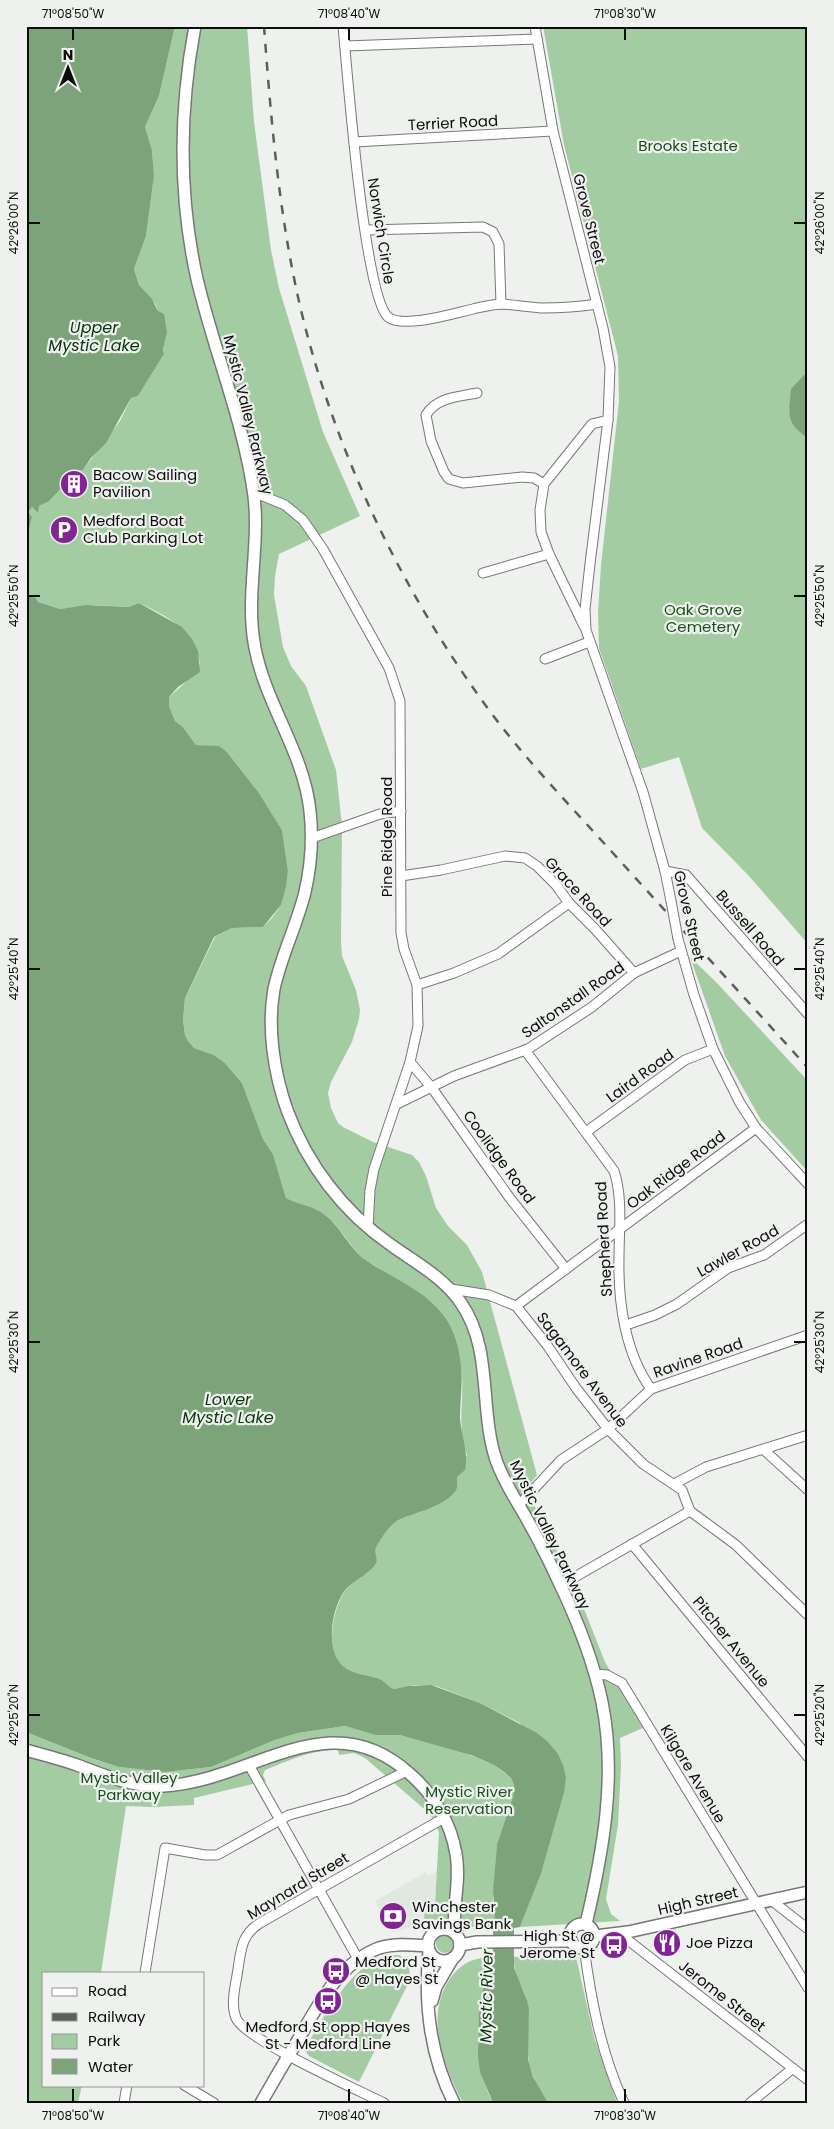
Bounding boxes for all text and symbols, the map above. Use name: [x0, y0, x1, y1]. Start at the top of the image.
text: 71°08'50"W: [42, 5, 105, 22]
text: 71°08'40"W: [318, 5, 381, 22]
text: 71°08'30"W: [594, 5, 656, 22]
north arrow: [42, 42, 92, 92]
text: N: [63, 45, 73, 65]
street label: Terrier Road: [407, 110, 499, 135]
park label: Brooks Estate: [638, 135, 738, 156]
street label: Grove Street: [568, 171, 611, 266]
street label: Norwich Circle: [363, 176, 400, 286]
text: 42°26'00"N: [5, 192, 22, 254]
text: 42°26'00"N: [811, 192, 828, 254]
water label: Upper Mystic Lake: [48, 316, 140, 357]
street label: Mystic Valley Parkway: [218, 333, 279, 497]
place label: Bacow Sailing Pavilion: [93, 464, 197, 502]
building icon: Bacow Sailing Pavilion: [59, 469, 89, 499]
place label: Medford Boat Club Parking Lot: [83, 510, 203, 548]
parking icon: Medford Boat Club Parking Lot: [49, 515, 79, 545]
text: 42°25'50"N: [5, 565, 22, 627]
text: 42°25'50"N: [811, 565, 828, 627]
park label: Oak Grove Cemetery: [664, 599, 742, 637]
street label: Pine Ridge Road: [376, 777, 397, 897]
street label: Grace Road: [540, 852, 616, 931]
street label: Grove Street: [669, 868, 710, 963]
street label: Bussell Road: [712, 885, 789, 970]
text: 42°25'40"N: [5, 938, 22, 1000]
text: 42°25'40"N: [811, 938, 828, 1000]
street label: Saltonstall Road: [517, 956, 628, 1043]
street label: Laird Road: [602, 1044, 678, 1107]
street label: Coolidge Road: [458, 1106, 540, 1208]
street label: Oak Ridge Road: [622, 1125, 730, 1214]
street label: Shepherd Road: [590, 1181, 617, 1297]
street label: Lawler Road: [693, 1219, 782, 1282]
street label: Sagamore Avenue: [532, 1308, 633, 1432]
text: 42°25'30"N: [5, 1311, 22, 1373]
text: 42°25'30"N: [811, 1311, 828, 1373]
street label: Ravine Road: [650, 1332, 745, 1383]
water label: Lower Mystic Lake: [182, 1388, 274, 1429]
street label: Mystic Valley Parkway: [505, 1457, 596, 1614]
street label: Pitcher Avenue: [688, 1592, 775, 1692]
text: 42°25'20"N: [5, 1684, 22, 1746]
text: 42°25'20"N: [811, 1684, 828, 1746]
street label: Kilgore Avenue: [656, 1721, 731, 1827]
park label: Mystic Valley Parkway: [81, 1767, 178, 1805]
park label: Mystic River Reservation: [425, 1781, 513, 1819]
street label: Maynard Street: [243, 1847, 352, 1924]
street label: High Street: [656, 1881, 740, 1920]
place label: Winchester Savings Bank: [412, 1896, 512, 1934]
bank icon: Winchester Savings Bank: [378, 1901, 408, 1931]
place label: High St @ Jerome St: [520, 1925, 595, 1963]
restaurant icon: Joe Pizza: [652, 1928, 682, 1958]
bus stop icon: High St @ Jerome St: [599, 1930, 629, 1960]
place label: Joe Pizza: [686, 1932, 753, 1953]
water label: Mystic River: [474, 1948, 499, 2043]
place label: Medford St @ Hayes St: [355, 1951, 439, 1989]
street label: Jerome Street: [674, 1955, 770, 2036]
bus stop icon: Medford St @ Hayes St: [321, 1956, 351, 1986]
legend: [42, 1972, 205, 2086]
text: Road: [88, 1980, 127, 2001]
bus stop icon: Medford St opp Hayes St - Medford Line: [313, 1986, 343, 2016]
text: Railway: [88, 2006, 146, 2027]
place label: Medford St opp Hayes St - Medford Line: [246, 2016, 411, 2054]
text: Park: [88, 2030, 120, 2051]
text: Water: [88, 2056, 134, 2077]
text: 71°08'50"W: [42, 2107, 105, 2124]
text: 71°08'40"W: [318, 2107, 381, 2124]
text: 71°08'30"W: [594, 2107, 656, 2124]

